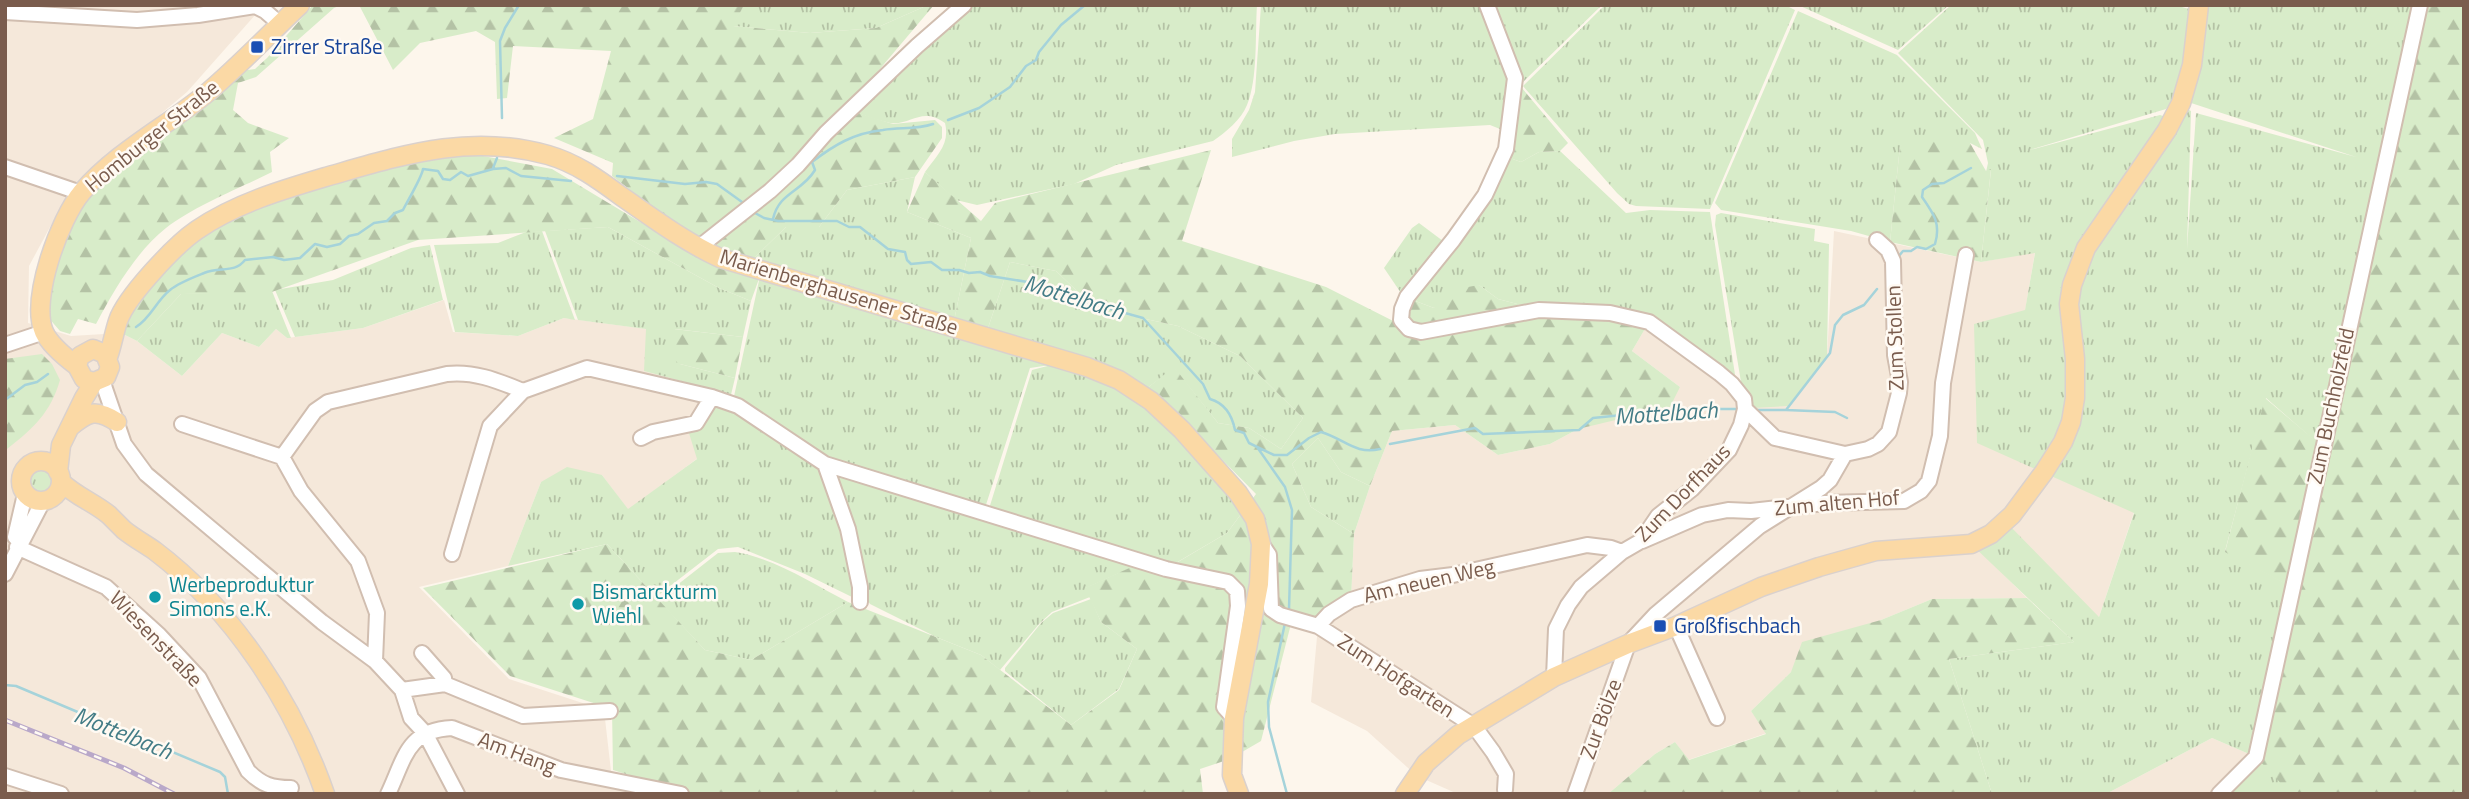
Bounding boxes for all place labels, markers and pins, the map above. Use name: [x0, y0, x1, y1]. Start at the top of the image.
place label: Zirrer Straße: [271, 30, 383, 62]
marker: Zirrer Straße: [249, 39, 265, 55]
place label: Werbeproduktur Simons e.K.: [169, 568, 314, 624]
place label: Bismarckturm Wiehl: [592, 575, 717, 631]
marker: Werbeproduktur Simons e.K.: [147, 589, 163, 605]
marker: Bismarckturm Wiehl: [570, 596, 586, 612]
place label: Großfischbach: [1674, 609, 1801, 641]
marker: Großfischbach: [1652, 618, 1668, 634]

